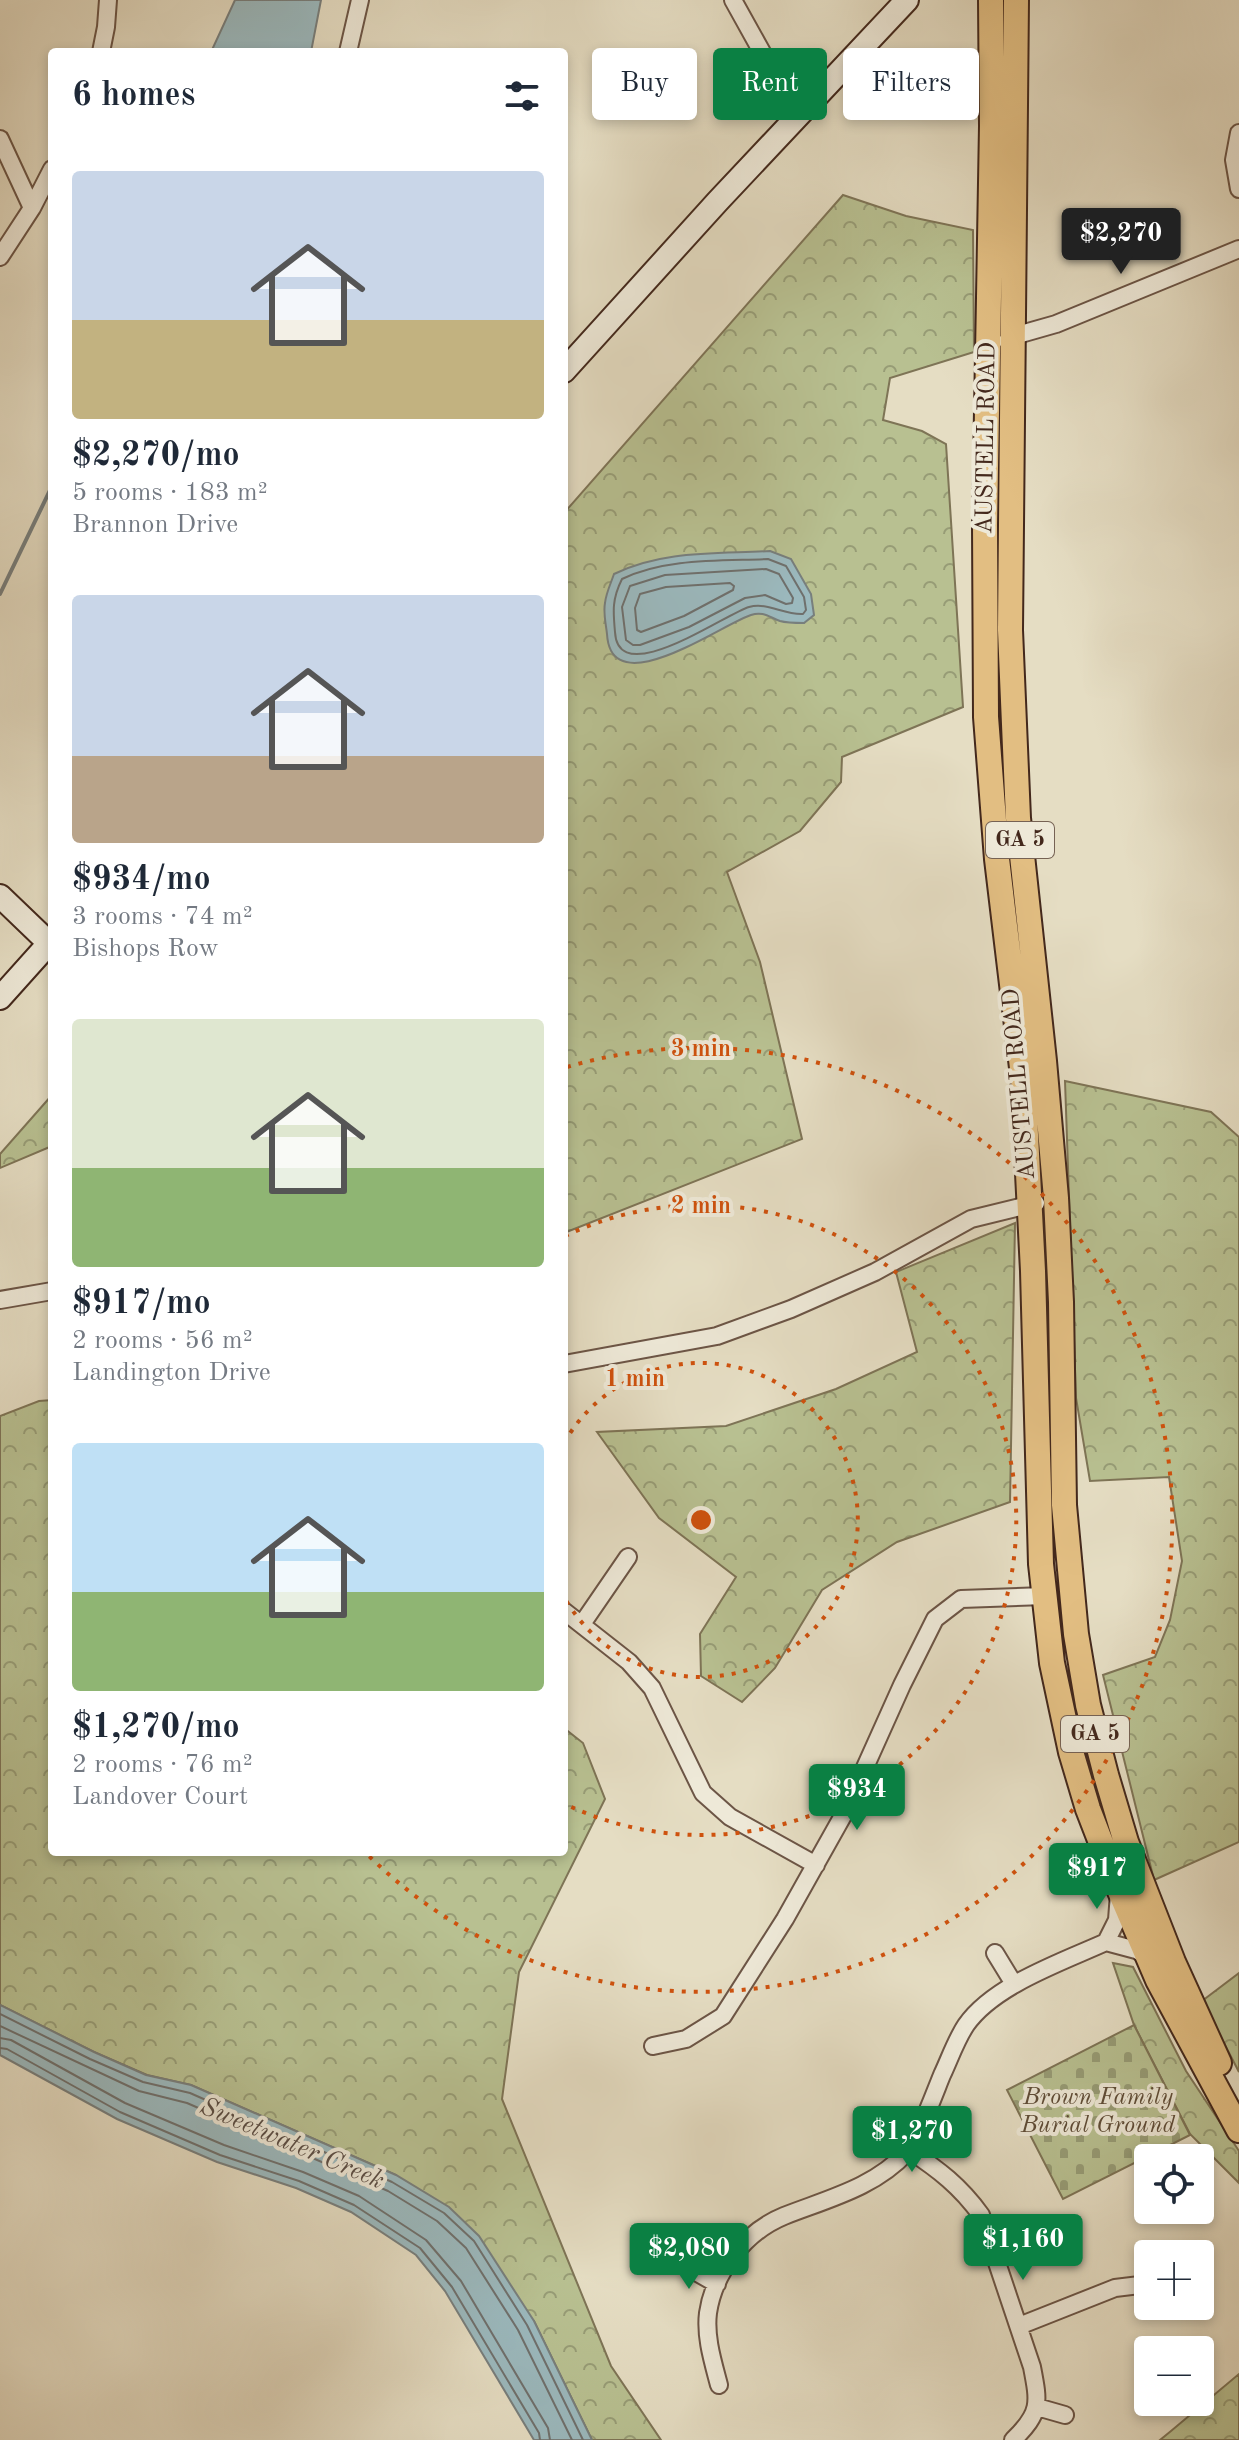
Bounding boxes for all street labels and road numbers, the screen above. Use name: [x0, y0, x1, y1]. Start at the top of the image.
street label: AUSTELL ROAD: [973, 342, 1001, 534]
road number: GA 5: [986, 822, 1054, 858]
street label: AUSTELL ROAD: [1000, 987, 1040, 1181]
road number: GA 5: [1061, 1716, 1129, 1752]

